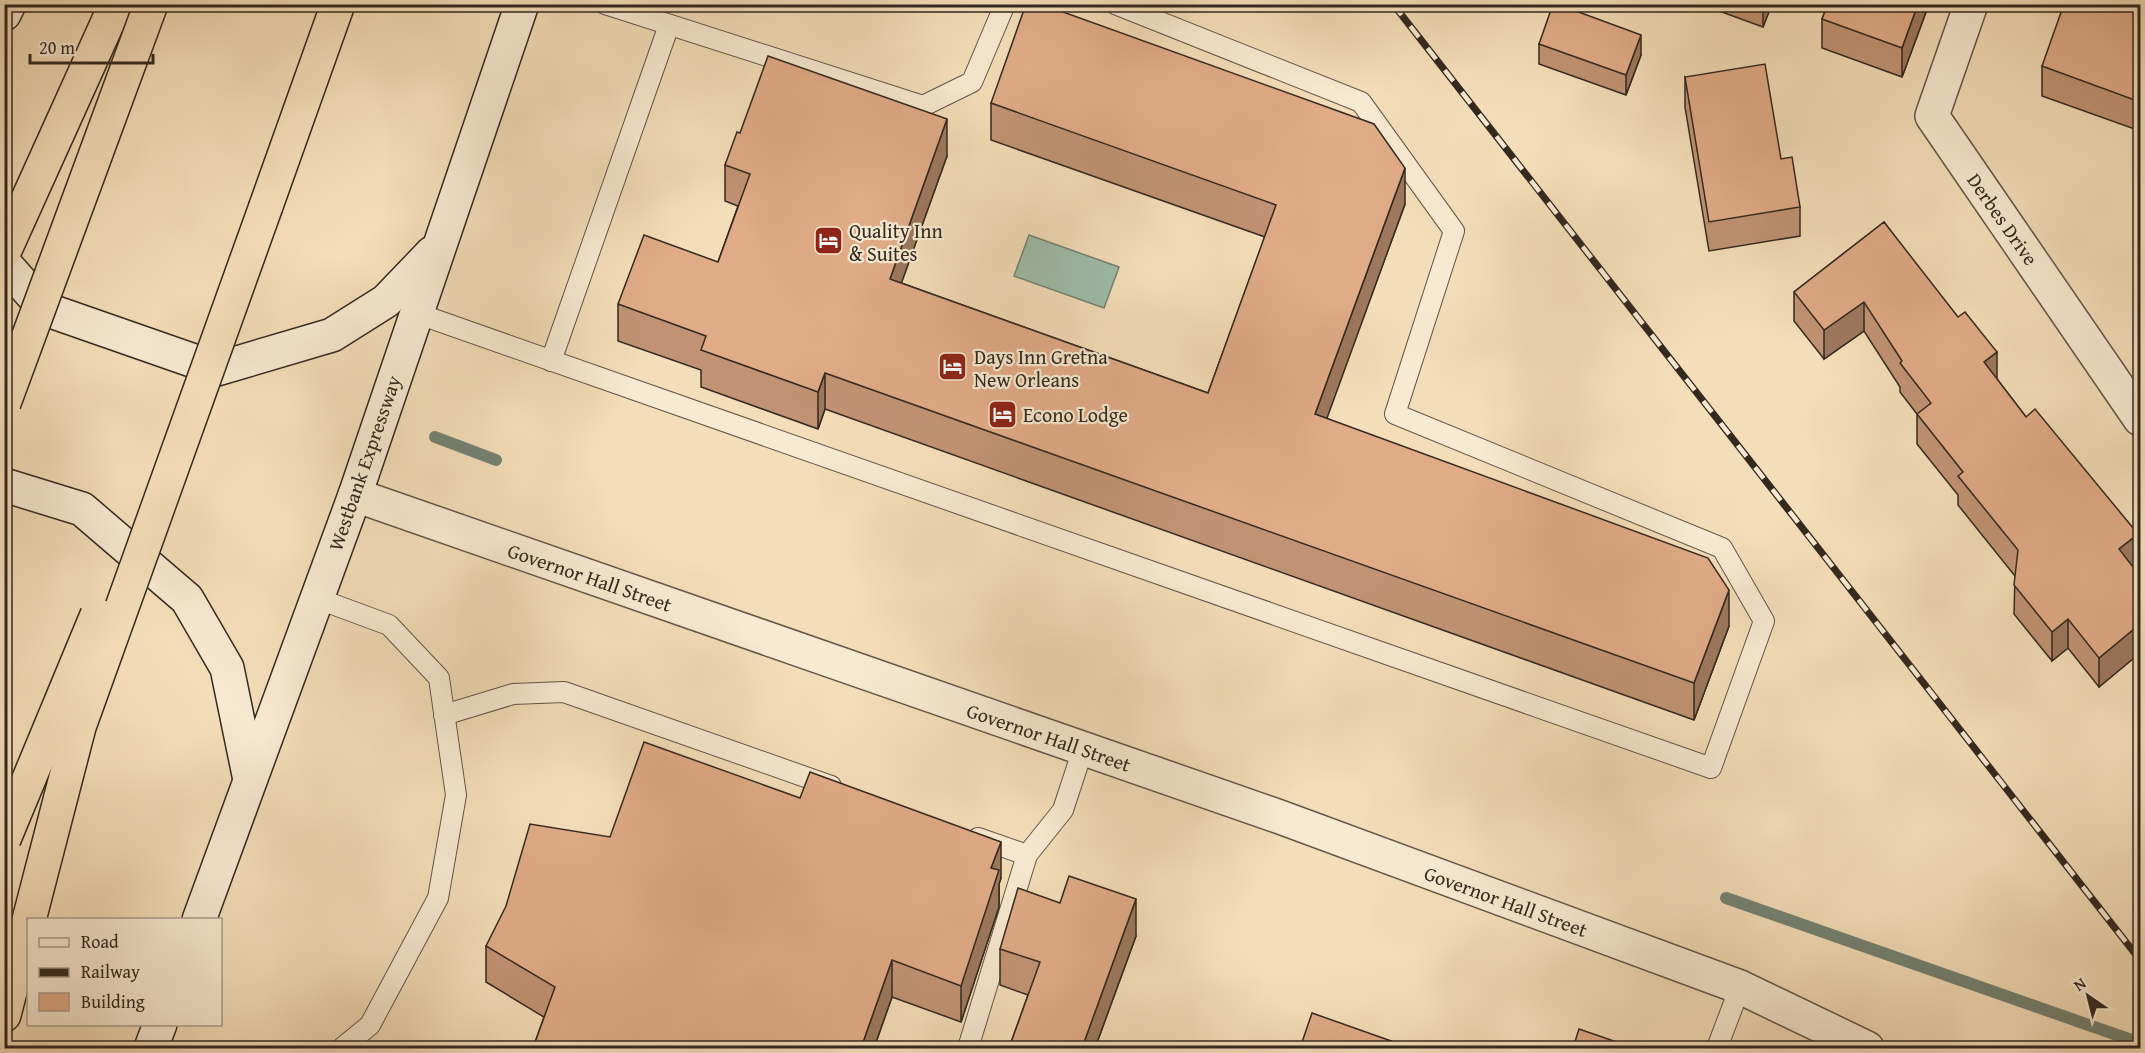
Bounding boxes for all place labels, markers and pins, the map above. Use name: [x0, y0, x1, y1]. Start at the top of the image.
place label: Quality Inn & Suites: [849, 216, 943, 268]
hotel icon: Quality Inn & Suites: [812, 225, 844, 257]
place label: Days Inn Gretna New Orleans: [974, 342, 1108, 394]
hotel icon: Days Inn Gretna New Orleans: [937, 351, 969, 383]
hotel icon: Econo Lodge: [986, 398, 1018, 430]
place label: Econo Lodge: [1023, 400, 1128, 429]

